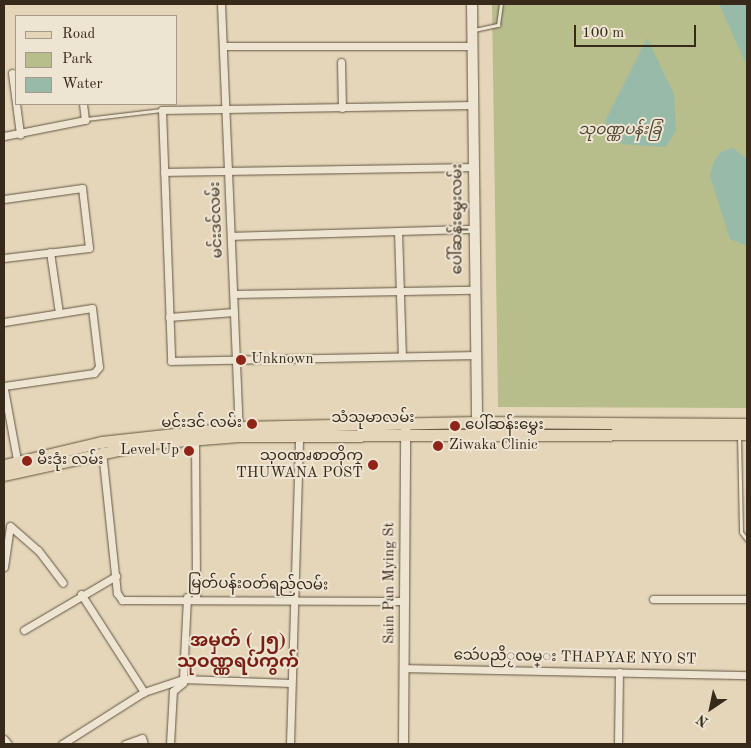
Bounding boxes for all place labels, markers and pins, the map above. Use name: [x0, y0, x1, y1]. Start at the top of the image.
place label: Unknown: [251, 351, 314, 369]
marker: Unknown: [235, 354, 247, 366]
place label: မင်းဒင် လမ်း: [161, 415, 242, 433]
place label: ပေါ်ဆန်းမွှေး: [465, 417, 544, 435]
marker: မင်းဒင် လမ်း: [246, 418, 258, 430]
marker: ပေါ်ဆန်းမွှေး: [449, 420, 461, 432]
place label: Ziwaka Clinic: [449, 437, 538, 455]
marker: Ziwaka Clinic: [431, 439, 445, 453]
place label: Level Up: [120, 442, 179, 460]
marker: Level Up: [183, 445, 195, 457]
place label: သုဝဏၧစာတိုက္ THUWANA POST: [236, 447, 363, 482]
place label: မီးဒုံး လမ်း: [37, 452, 104, 470]
marker: မီးဒုံး လမ်း: [21, 455, 33, 467]
marker: သုဝဏၧစာတိုက္ THUWANA POST: [367, 459, 379, 471]

